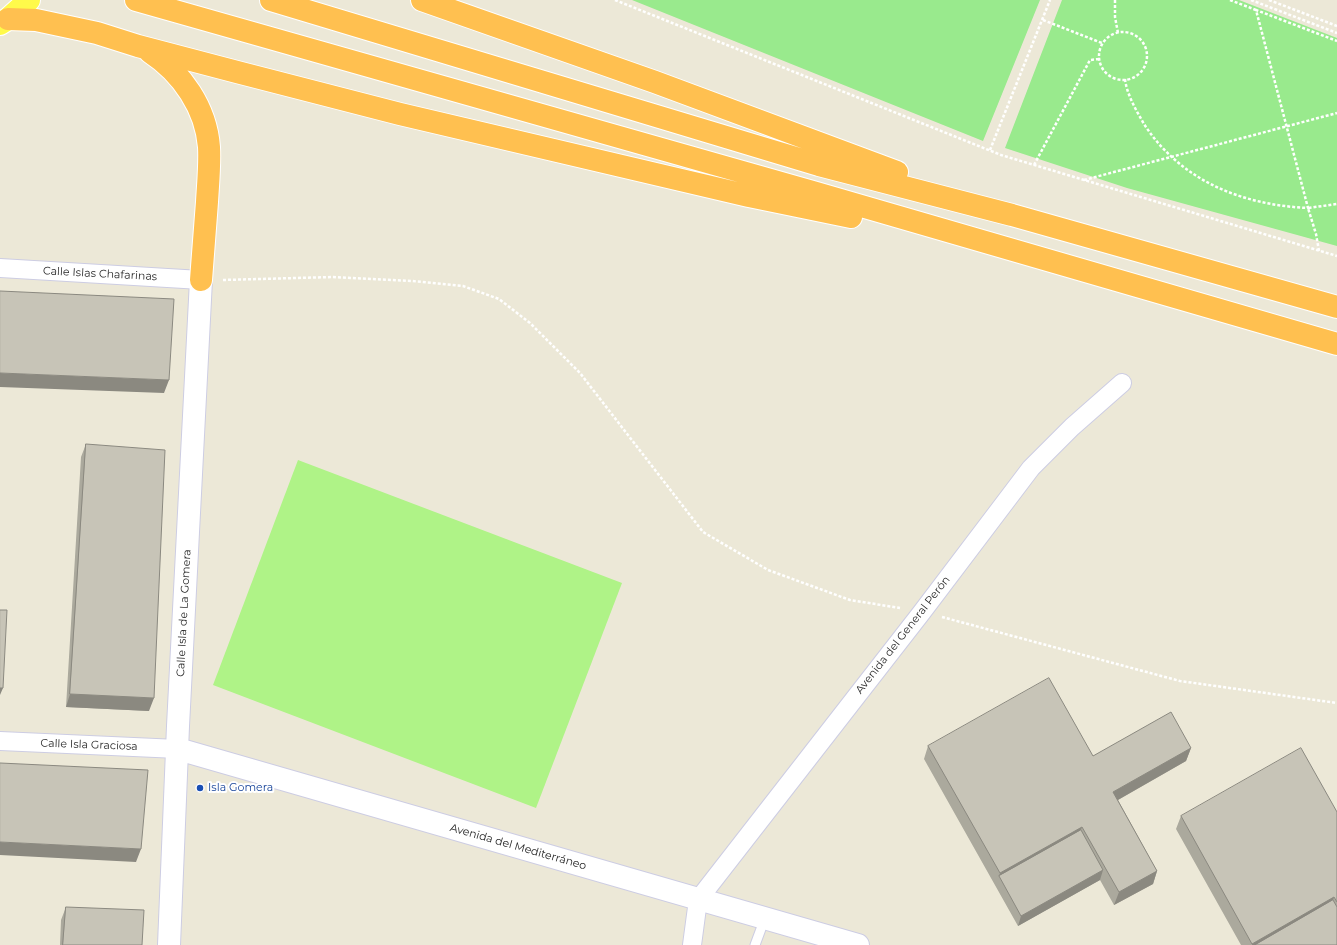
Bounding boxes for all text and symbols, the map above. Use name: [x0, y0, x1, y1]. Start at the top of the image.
street label: Calle Islas Chafarinas: [43, 264, 157, 284]
street label: Calle Isla de La Gomera: [174, 549, 194, 677]
street label: Avenida del General Perón: [853, 574, 953, 696]
street label: Calle Isla Graciosa: [40, 737, 138, 753]
place label: Isla Gomera: [208, 781, 273, 795]
marker: Isla Gomera: [195, 783, 205, 793]
street label: Avenida del Mediterráneo: [448, 821, 588, 873]

